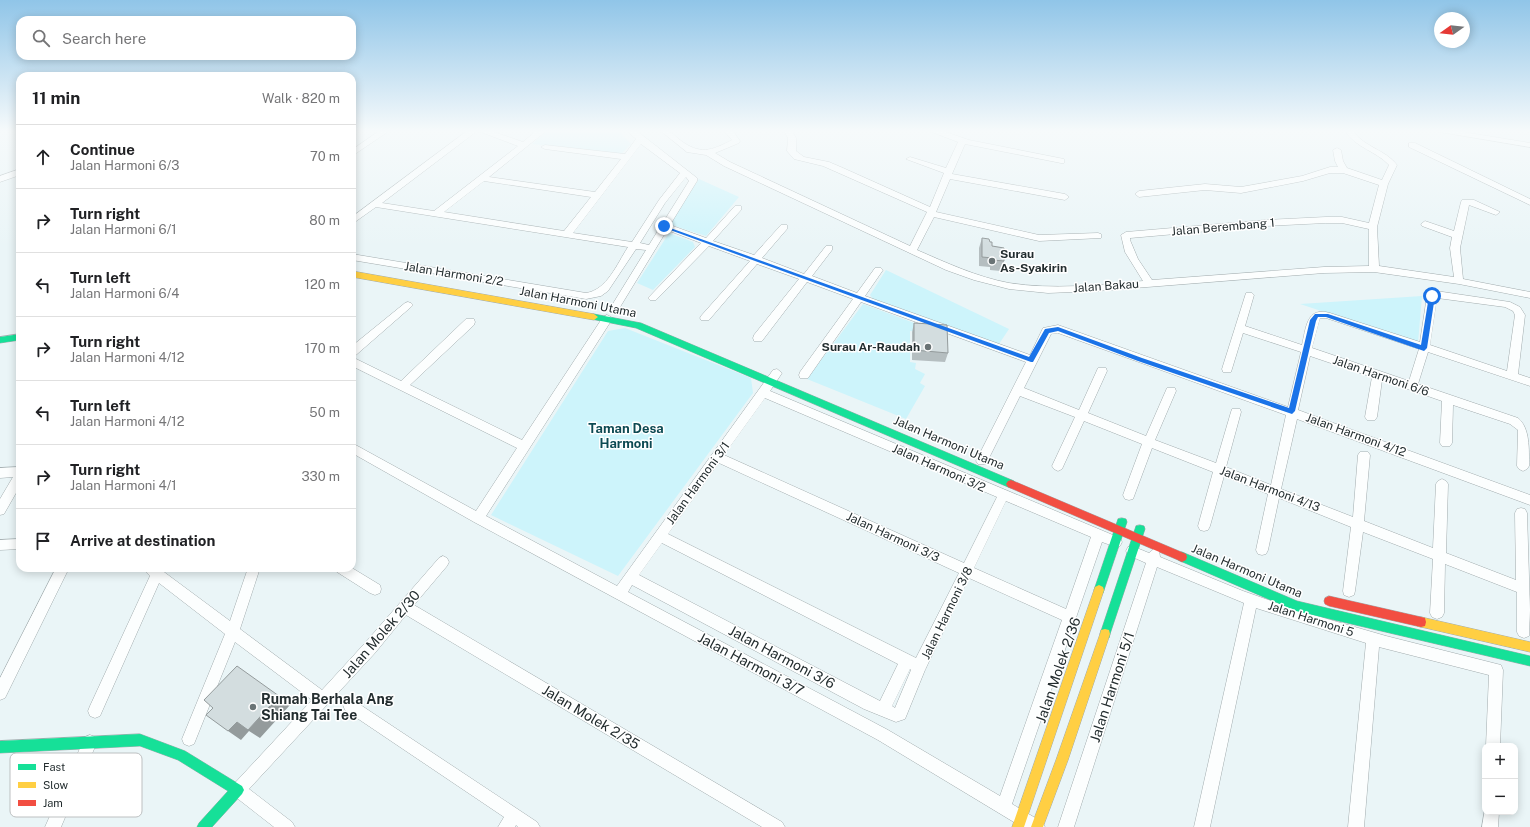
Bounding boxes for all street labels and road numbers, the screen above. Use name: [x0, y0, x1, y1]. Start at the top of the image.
street label: Jalan Berembang 1: [1171, 215, 1275, 239]
street label: Jalan Harmoni 2/2: [403, 259, 505, 289]
street label: Jalan Bakau: [1072, 277, 1140, 295]
street label: Jalan Harmoni Utama: [518, 284, 638, 320]
street label: Jalan Harmoni 6/6: [1331, 353, 1431, 399]
street label: Jalan Harmoni 4/12: [1304, 410, 1408, 460]
street label: Jalan Harmoni Utama: [892, 413, 1006, 473]
street label: Jalan Harmoni 3/1: [663, 439, 733, 527]
street label: Jalan Harmoni 3/2: [890, 441, 988, 495]
street label: Jalan Harmoni 4/13: [1218, 463, 1322, 515]
street label: Jalan Harmoni 3/3: [844, 509, 942, 565]
street label: Jalan Harmoni Utama: [1190, 541, 1304, 601]
street label: Jalan Harmoni 3/8: [918, 564, 976, 662]
street label: Jalan Molek 2/30: [339, 587, 423, 681]
street label: Jalan Harmoni 5: [1266, 599, 1356, 640]
street label: Jalan Molek 2/36: [1032, 615, 1084, 725]
street label: Jalan Harmoni 3/6: [726, 622, 838, 692]
street label: Jalan Harmoni 3/7: [695, 629, 807, 699]
street label: Jalan Harmoni 5/1: [1087, 630, 1137, 744]
street label: Jalan Molek 2/35: [539, 682, 643, 752]

